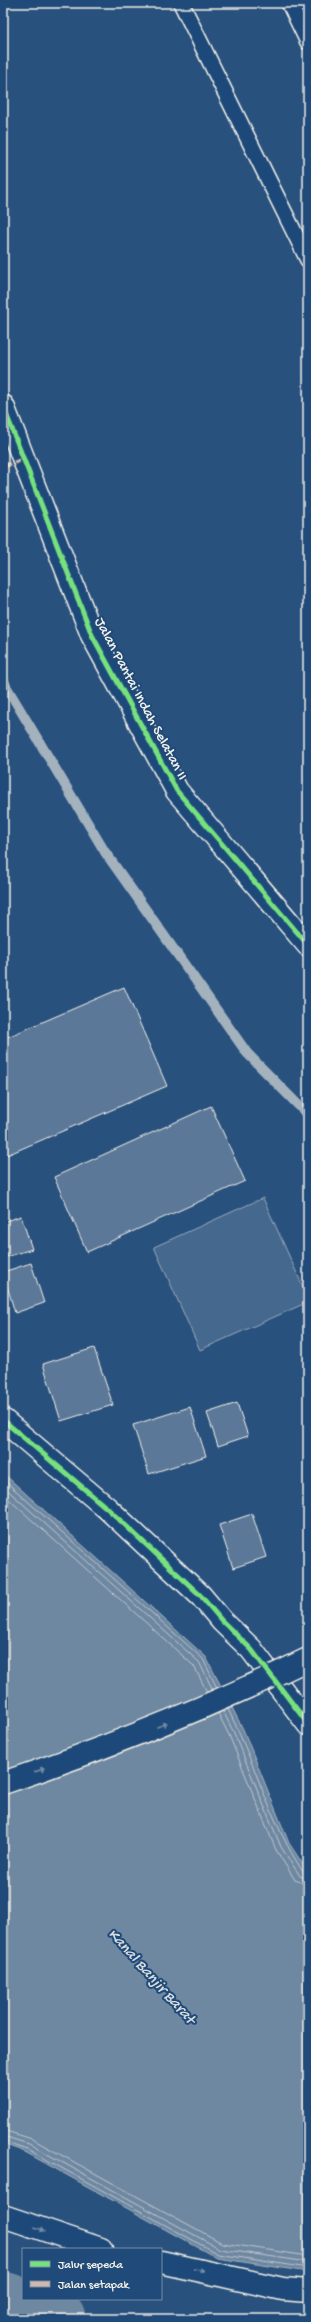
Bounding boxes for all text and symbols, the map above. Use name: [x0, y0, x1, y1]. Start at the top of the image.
street label: Jalan Pantai Indah Selatan II: [90, 614, 191, 783]
one-way arrow: [156, 1721, 168, 1727]
one-way arrow: [34, 1767, 46, 1773]
water label: Kanal Banjir Barat: [103, 1926, 200, 2031]
one-way arrow: [34, 2226, 46, 2232]
legend: [22, 2248, 162, 2300]
text: Jalur sepeda: [58, 2259, 123, 2273]
one-way arrow: [193, 2268, 205, 2274]
text: Jalan setapak: [58, 2279, 131, 2293]

